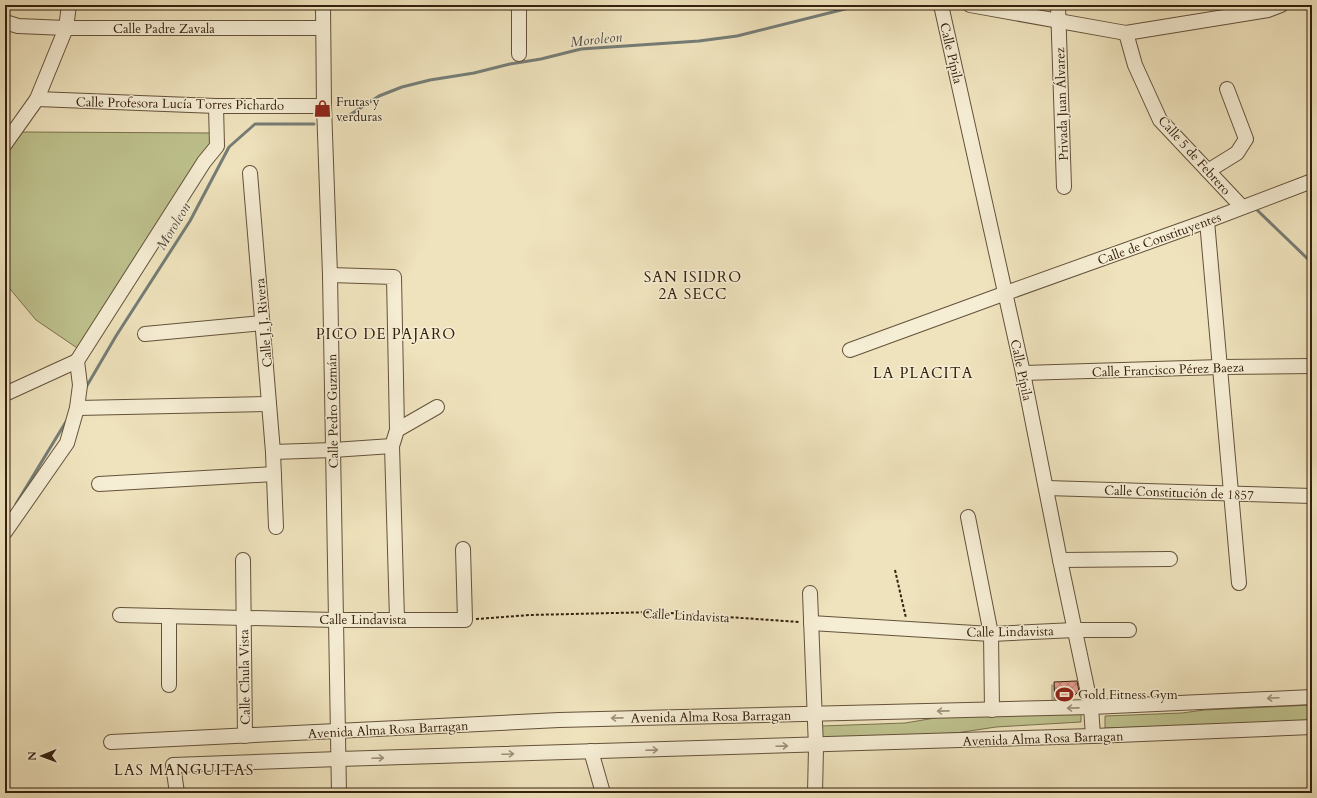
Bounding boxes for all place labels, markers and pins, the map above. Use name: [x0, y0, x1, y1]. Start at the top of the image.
place label: Frutas y verduras: [336, 93, 382, 126]
shop icon: Frutas y verduras: [313, 98, 333, 118]
sports icon: Gold Fitness Gym: [1055, 684, 1075, 704]
place label: Gold Fitness Gym: [1078, 686, 1178, 704]

